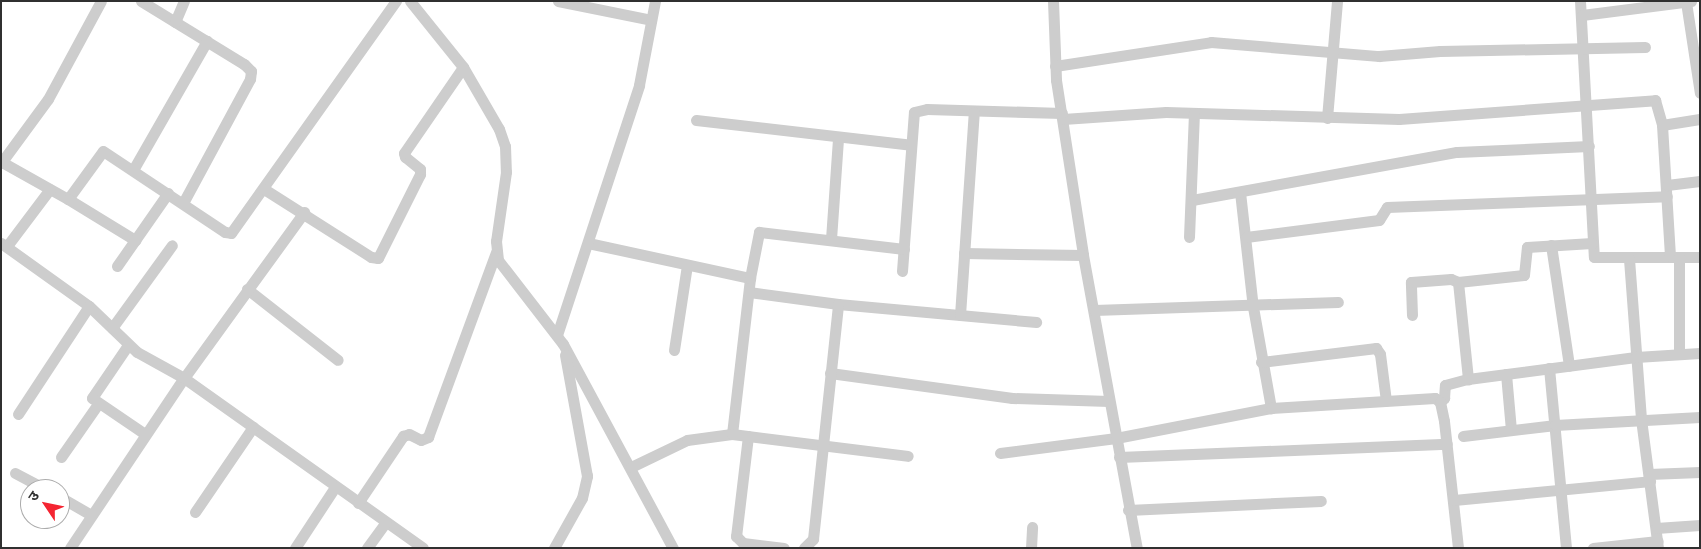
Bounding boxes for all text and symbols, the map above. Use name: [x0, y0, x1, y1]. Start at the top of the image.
north arrow: [20, 479, 70, 529]
text: उ: [24, 488, 42, 504]

